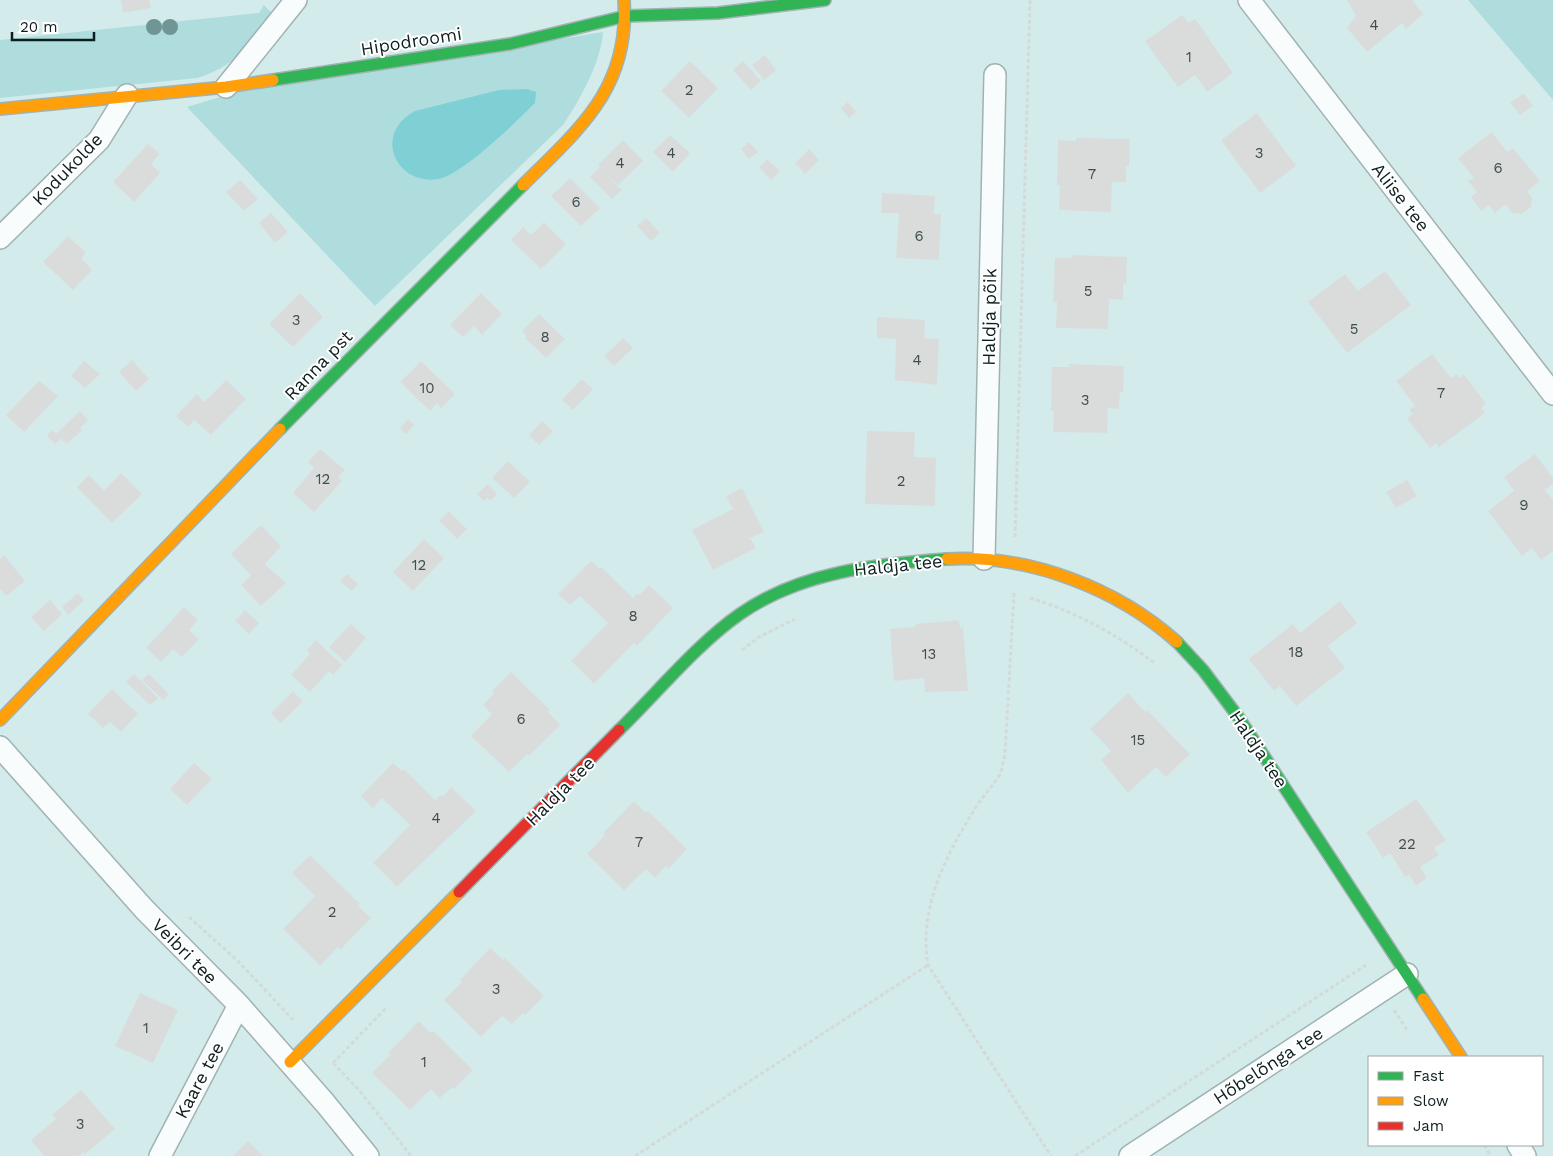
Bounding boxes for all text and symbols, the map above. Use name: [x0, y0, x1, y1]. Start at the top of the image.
scale bar: [12, 10, 95, 42]
house number: 4: [1369, 16, 1379, 34]
text: 20 m: [20, 18, 58, 36]
street label: Hipodroomi: [359, 23, 463, 59]
house number: 1: [1186, 48, 1192, 66]
house number: 2: [685, 81, 693, 99]
street label: Kodukolde: [27, 129, 107, 209]
house number: 4: [666, 144, 676, 162]
house number: 3: [1255, 144, 1263, 162]
house number: 4: [615, 154, 625, 172]
street label: Aliise tee: [1368, 159, 1434, 235]
house number: 6: [1493, 159, 1503, 177]
house number: 7: [1088, 165, 1096, 183]
house number: 6: [571, 193, 581, 211]
house number: 6: [914, 227, 924, 245]
street label: Haldja põik: [978, 268, 1000, 366]
house number: 5: [1084, 282, 1092, 300]
house number: 3: [292, 311, 300, 329]
house number: 5: [1350, 320, 1358, 338]
street label: Ranna pst: [280, 325, 357, 404]
house number: 8: [540, 328, 550, 346]
house number: 4: [912, 351, 922, 369]
house number: 10: [419, 379, 435, 397]
house number: 7: [1437, 384, 1445, 402]
house number: 3: [1081, 391, 1089, 409]
house number: 12: [316, 470, 330, 488]
house number: 2: [897, 472, 905, 490]
house number: 9: [1519, 496, 1529, 514]
street label: Haldja tee: [853, 550, 943, 580]
house number: 12: [412, 556, 426, 574]
house number: 8: [628, 607, 638, 625]
house number: 18: [1288, 643, 1304, 661]
house number: 13: [922, 645, 936, 663]
street label: Haldja tee: [1225, 706, 1293, 792]
house number: 6: [516, 710, 526, 728]
house number: 15: [1131, 731, 1145, 749]
street label: Haldja tee: [521, 752, 599, 830]
house number: 4: [431, 809, 441, 827]
house number: 7: [635, 833, 643, 851]
house number: 22: [1398, 835, 1416, 853]
house number: 2: [328, 903, 336, 921]
street label: Veibri tee: [148, 914, 222, 988]
house number: 3: [492, 980, 500, 998]
house number: 1: [143, 1019, 149, 1037]
street label: Hõbelõnga tee: [1209, 1022, 1327, 1108]
street label: Kaare tee: [170, 1038, 228, 1122]
house number: 1: [421, 1053, 427, 1071]
legend: [1368, 1056, 1543, 1146]
text: Fast: [1413, 1067, 1445, 1085]
text: Slow: [1413, 1092, 1449, 1110]
house number: 3: [76, 1115, 84, 1133]
text: Jam: [1413, 1117, 1444, 1135]

